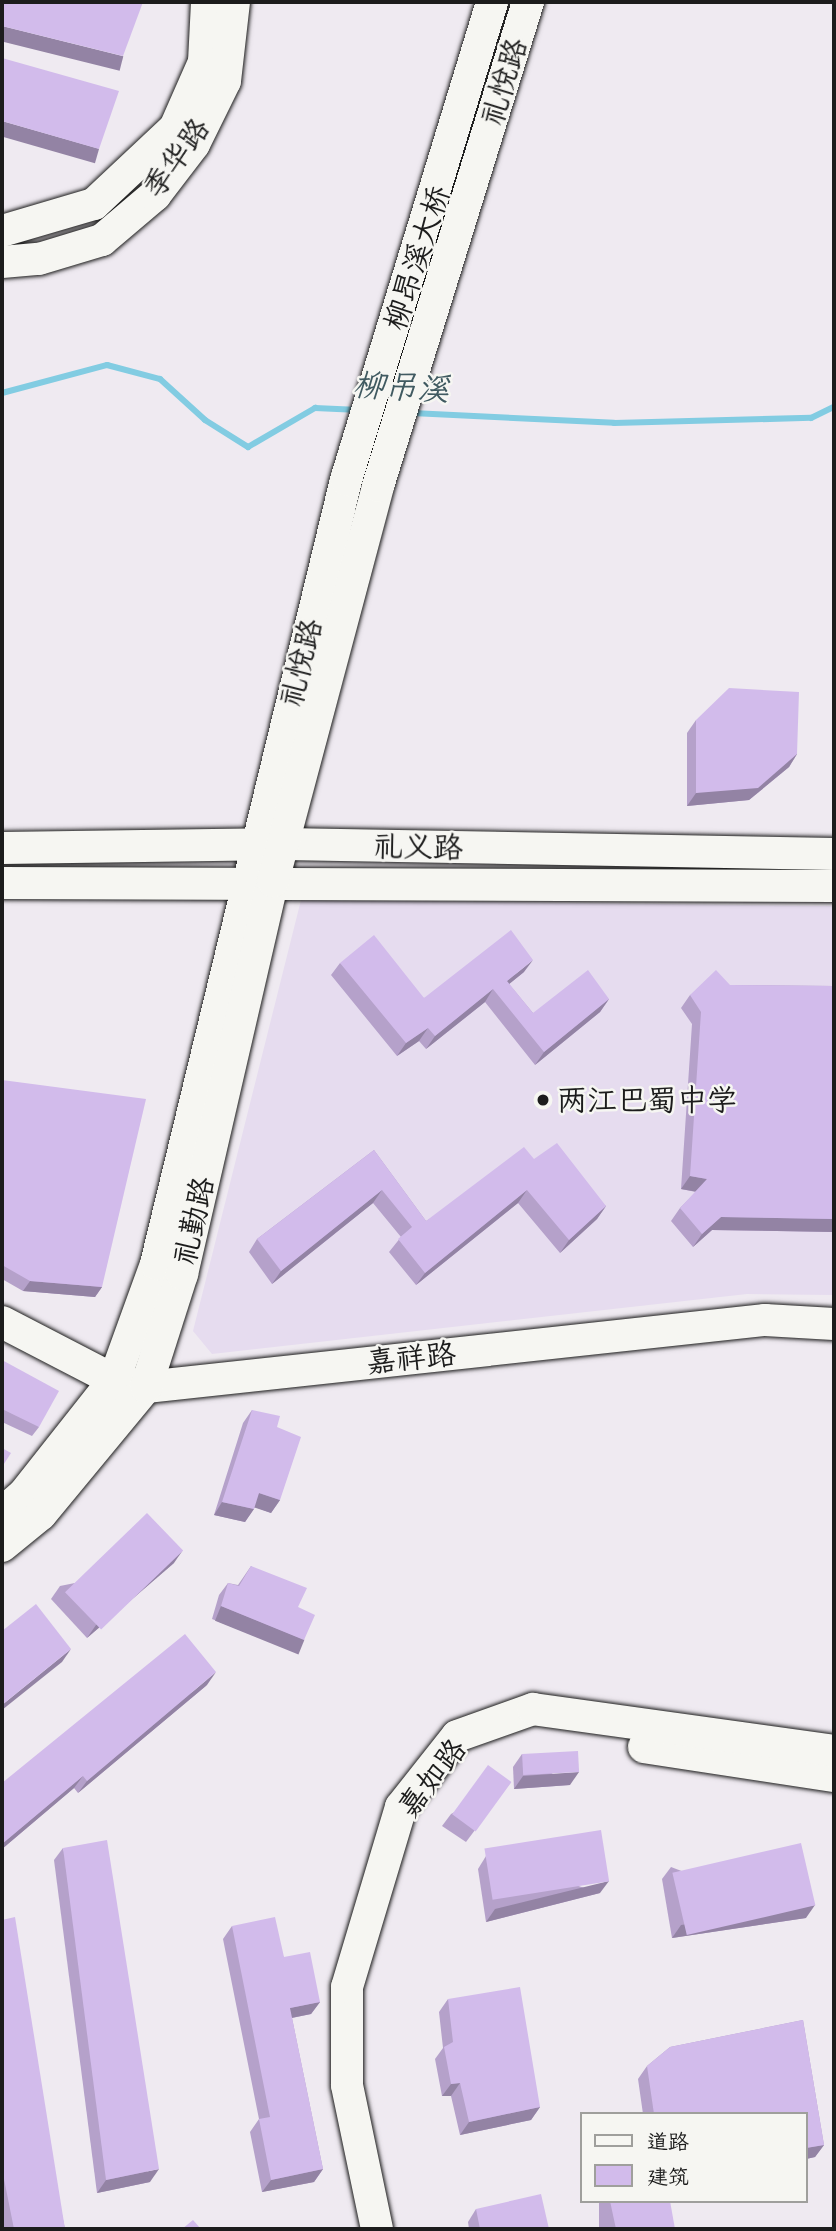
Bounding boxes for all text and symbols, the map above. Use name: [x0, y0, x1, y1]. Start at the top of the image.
street label: 礼悦路: [474, 34, 534, 130]
street label: 季华路: [135, 111, 217, 205]
street label: 柳昂溪大桥: [377, 181, 457, 335]
water label: 柳吊溪: [352, 366, 450, 410]
street label: 礼悦路: [273, 615, 329, 711]
street label: 礼义路: [373, 828, 463, 866]
place label: 两江巴蜀中学: [557, 1082, 737, 1118]
marker: 两江巴蜀中学: [535, 1092, 551, 1108]
street label: 礼勤路: [166, 1173, 222, 1269]
street label: 嘉祥路: [364, 1335, 458, 1381]
street label: 嘉如路: [390, 1731, 474, 1825]
legend: [580, 2112, 808, 2203]
text: 道路: [647, 2129, 689, 2155]
text: 建筑: [647, 2164, 689, 2190]

